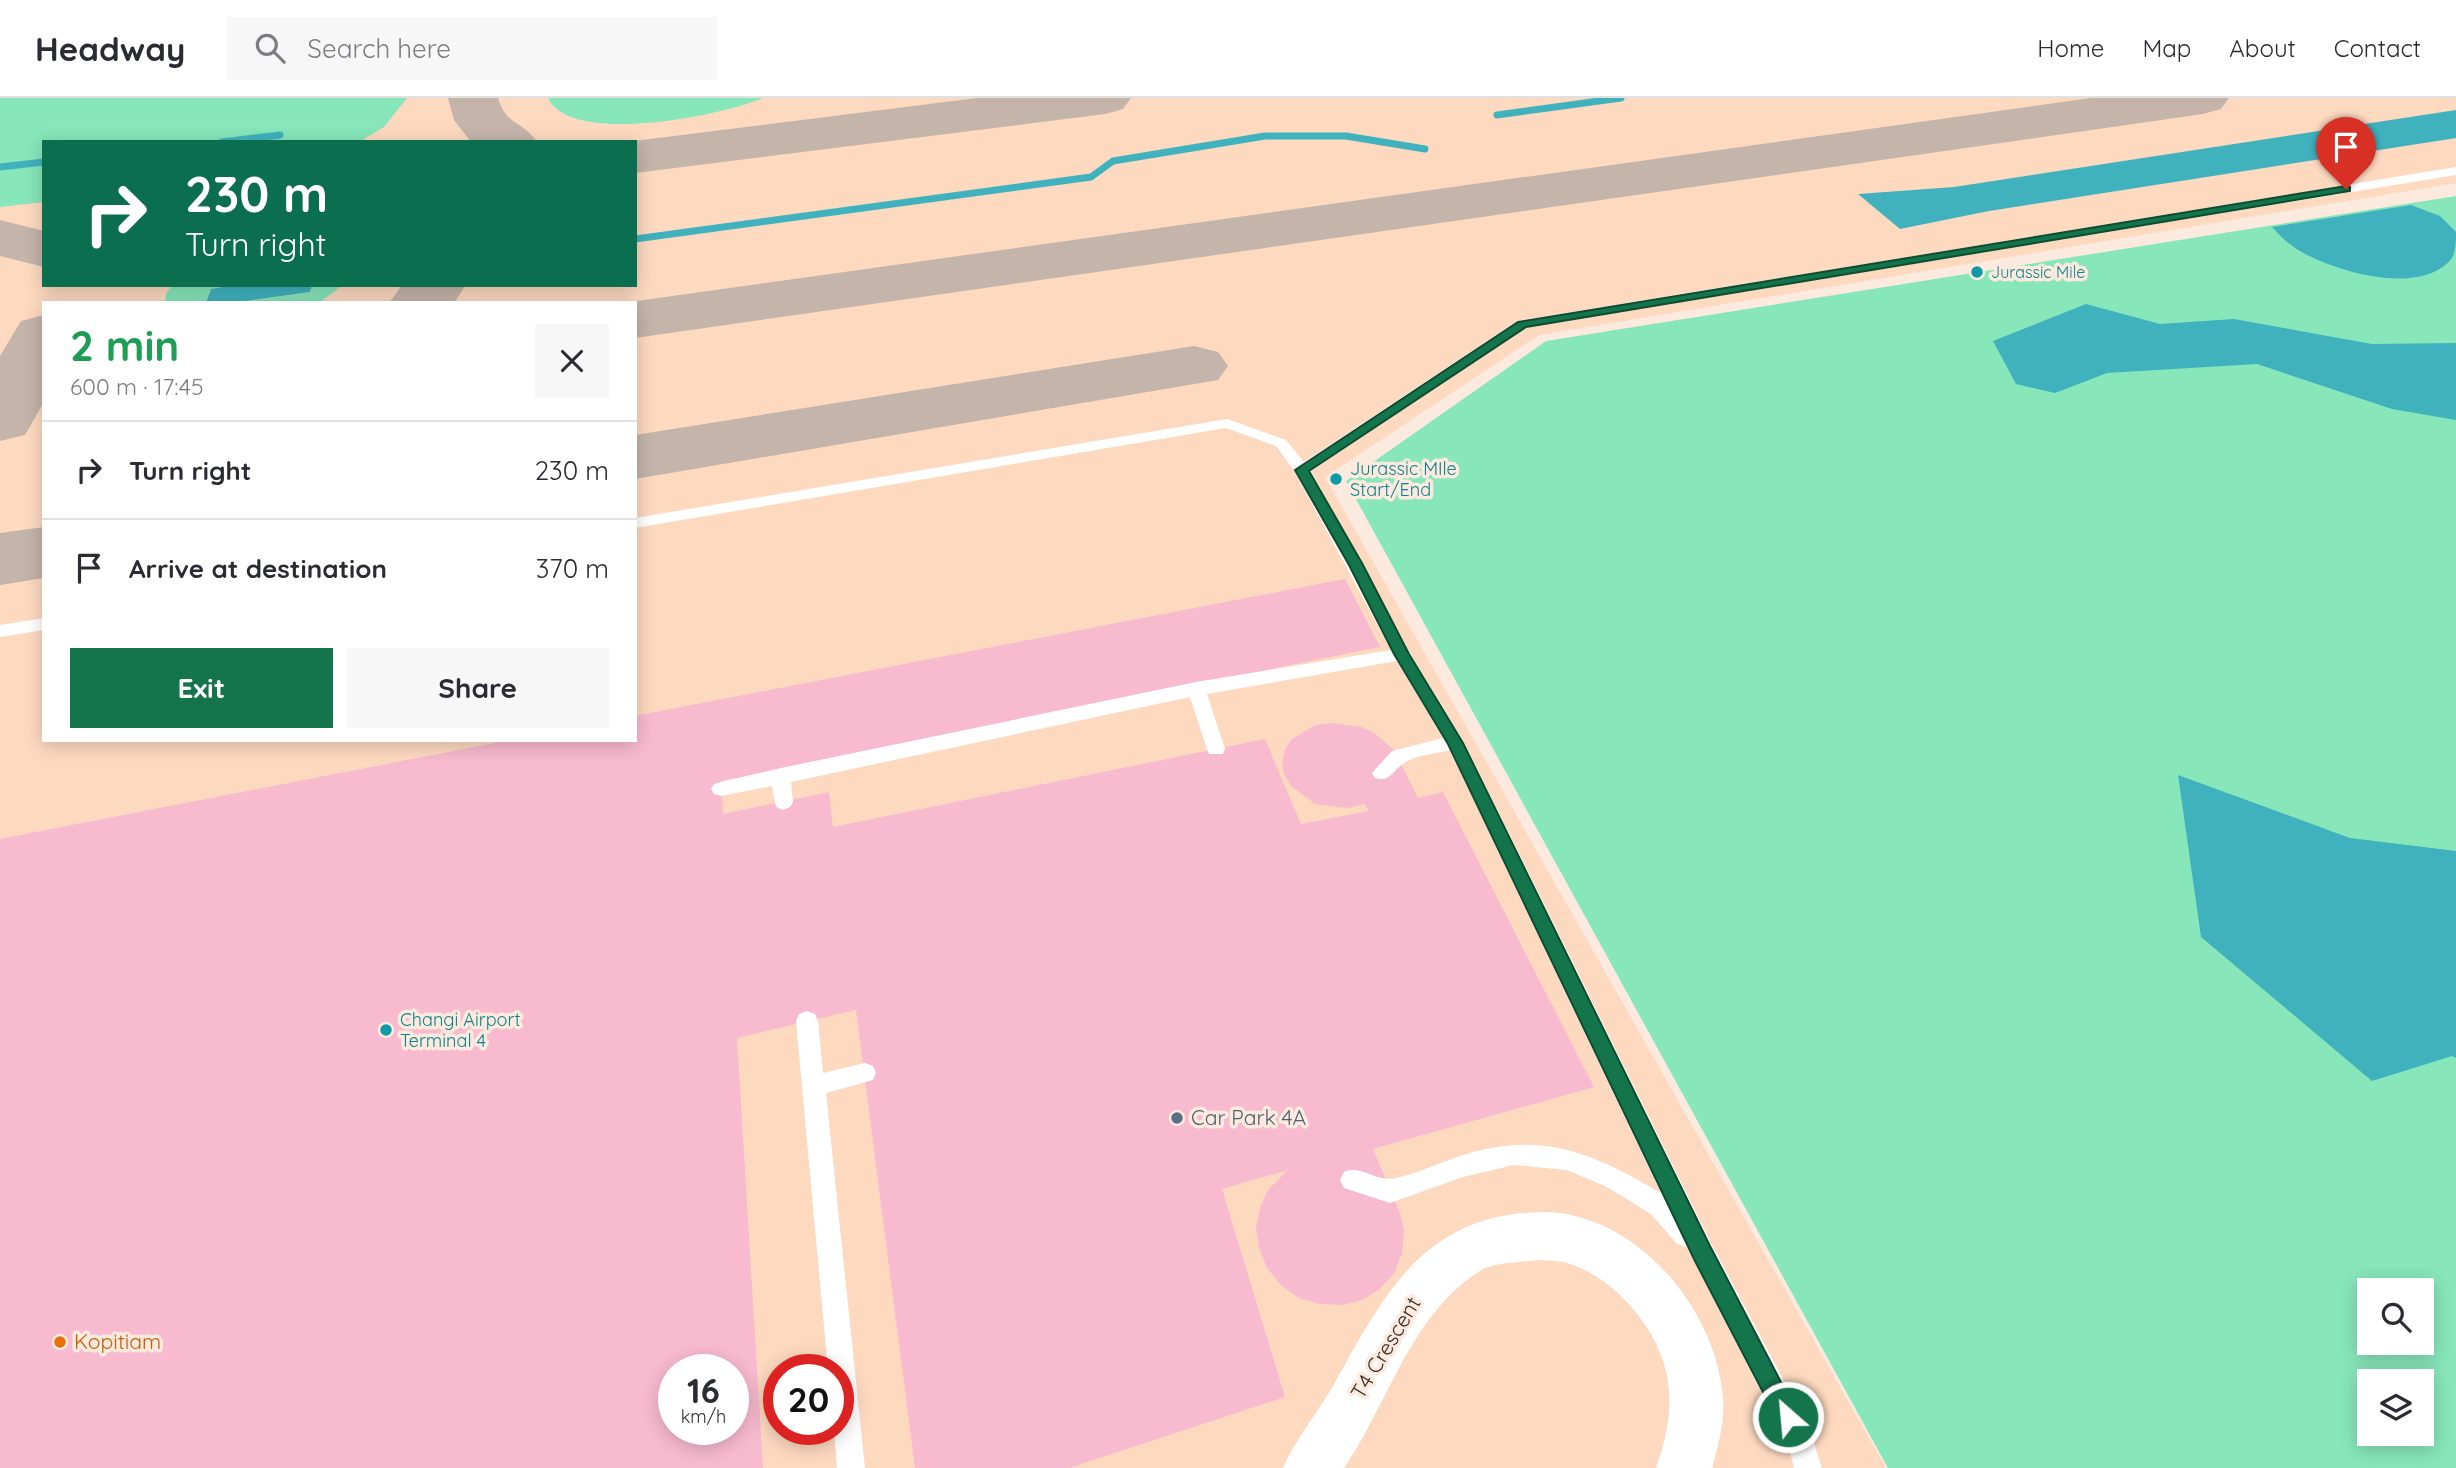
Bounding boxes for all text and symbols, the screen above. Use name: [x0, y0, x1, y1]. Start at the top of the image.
search box: [227, 17, 717, 80]
text: Headway: [35, 28, 185, 69]
icon: search: [251, 29, 289, 67]
text: Search here: [307, 32, 451, 65]
text: Home: [2037, 33, 2104, 63]
text: Map: [2142, 33, 2191, 63]
text: About: [2229, 33, 2296, 63]
text: Contact: [2334, 33, 2421, 63]
pin: [2316, 117, 2376, 189]
icon: arrive: [2327, 128, 2365, 166]
text: 230 m: [185, 163, 328, 224]
icon: right: [70, 168, 161, 259]
text: Turn right: [185, 224, 326, 264]
place label: Jurassic Mile: [1991, 262, 2085, 282]
marker: Jurassic Mile: [1969, 264, 1985, 280]
text: 2 min: [70, 319, 179, 372]
button: close: [535, 324, 609, 398]
text: 600 m · 17:45: [70, 372, 203, 401]
icon: right: [70, 451, 108, 489]
text: Turn right: [129, 454, 251, 487]
text: 230 m: [535, 454, 609, 487]
place label: Jurassic MIle Start/End: [1350, 457, 1457, 501]
marker: Jurassic MIle Start/End: [1328, 471, 1344, 487]
icon: arrive: [70, 549, 108, 587]
text: Arrive at destination: [129, 552, 387, 585]
text: 370 m: [536, 552, 609, 585]
button: Exit: [70, 648, 333, 728]
button: Share: [347, 648, 609, 728]
place label: Changi Airport Terminal 4: [400, 1008, 521, 1052]
marker: Changi Airport Terminal 4: [378, 1022, 394, 1038]
place label: Car Park 4A: [1191, 1104, 1306, 1130]
marker: Car Park 4A: [1169, 1110, 1185, 1126]
map controls: [2357, 1278, 2434, 1446]
button: search: [2357, 1278, 2434, 1355]
street label: T4 Crescent: [1345, 1292, 1426, 1403]
place label: Kopitiam: [74, 1328, 161, 1354]
marker: Kopitiam: [52, 1334, 68, 1350]
speed limit sign: 20: [763, 1354, 854, 1445]
text: 16: [687, 1368, 720, 1412]
button: layers: [2357, 1369, 2434, 1446]
position arrow: [1751, 1380, 1825, 1454]
text: km/h: [681, 1405, 726, 1428]

